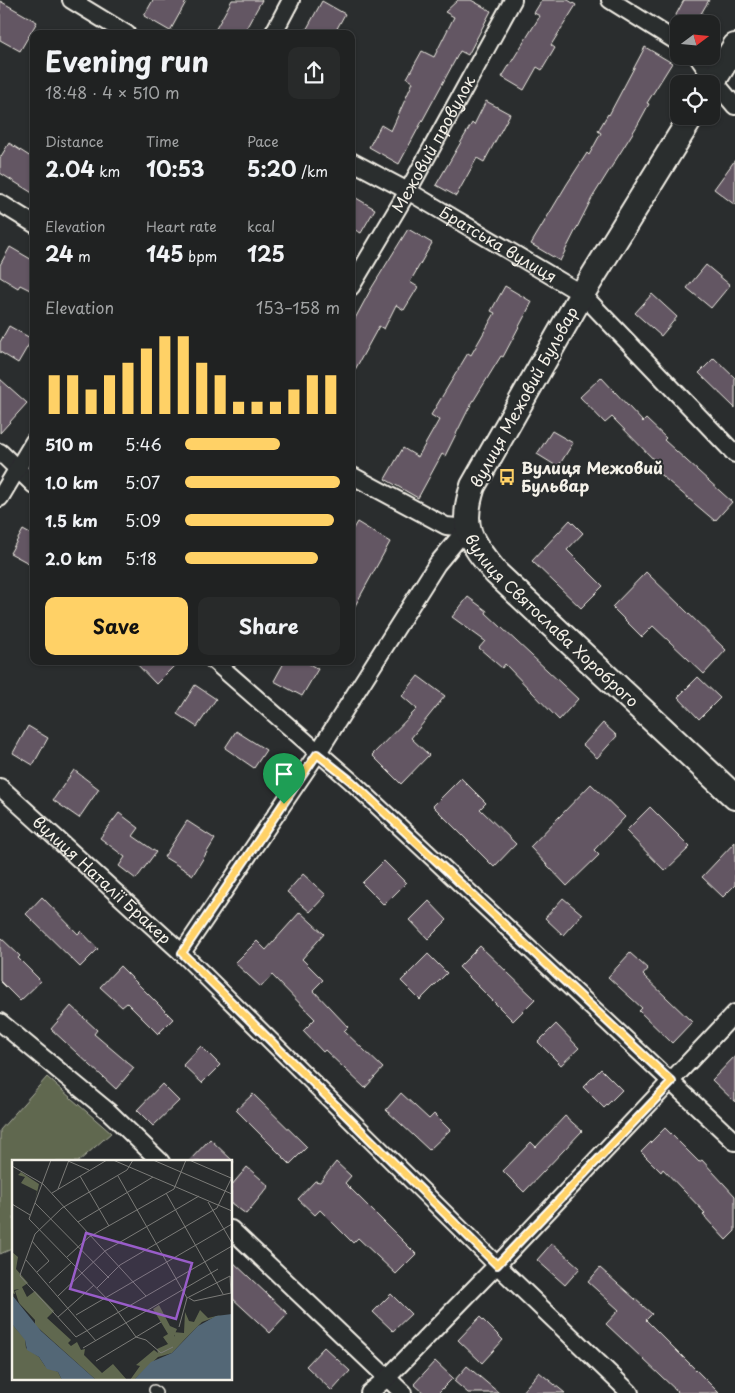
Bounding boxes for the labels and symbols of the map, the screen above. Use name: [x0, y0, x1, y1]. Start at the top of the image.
north arrow: [670, 15, 720, 65]
street label: Межовий провулок: [385, 70, 481, 217]
street label: Братська вулиця: [435, 199, 562, 288]
street label: вулиця Межовий Бульвар: [463, 301, 583, 491]
place label: Вулиця Межовий Бульвар: [521, 455, 663, 497]
bus stop icon: Вулиця Межовий Бульвар: [497, 467, 517, 487]
street label: вулиця Святослава Хороброго: [460, 529, 645, 712]
pin: [263, 753, 305, 804]
street label: вулиця Наталії Бракер: [28, 810, 177, 949]
inset map: [12, 1160, 232, 1380]

